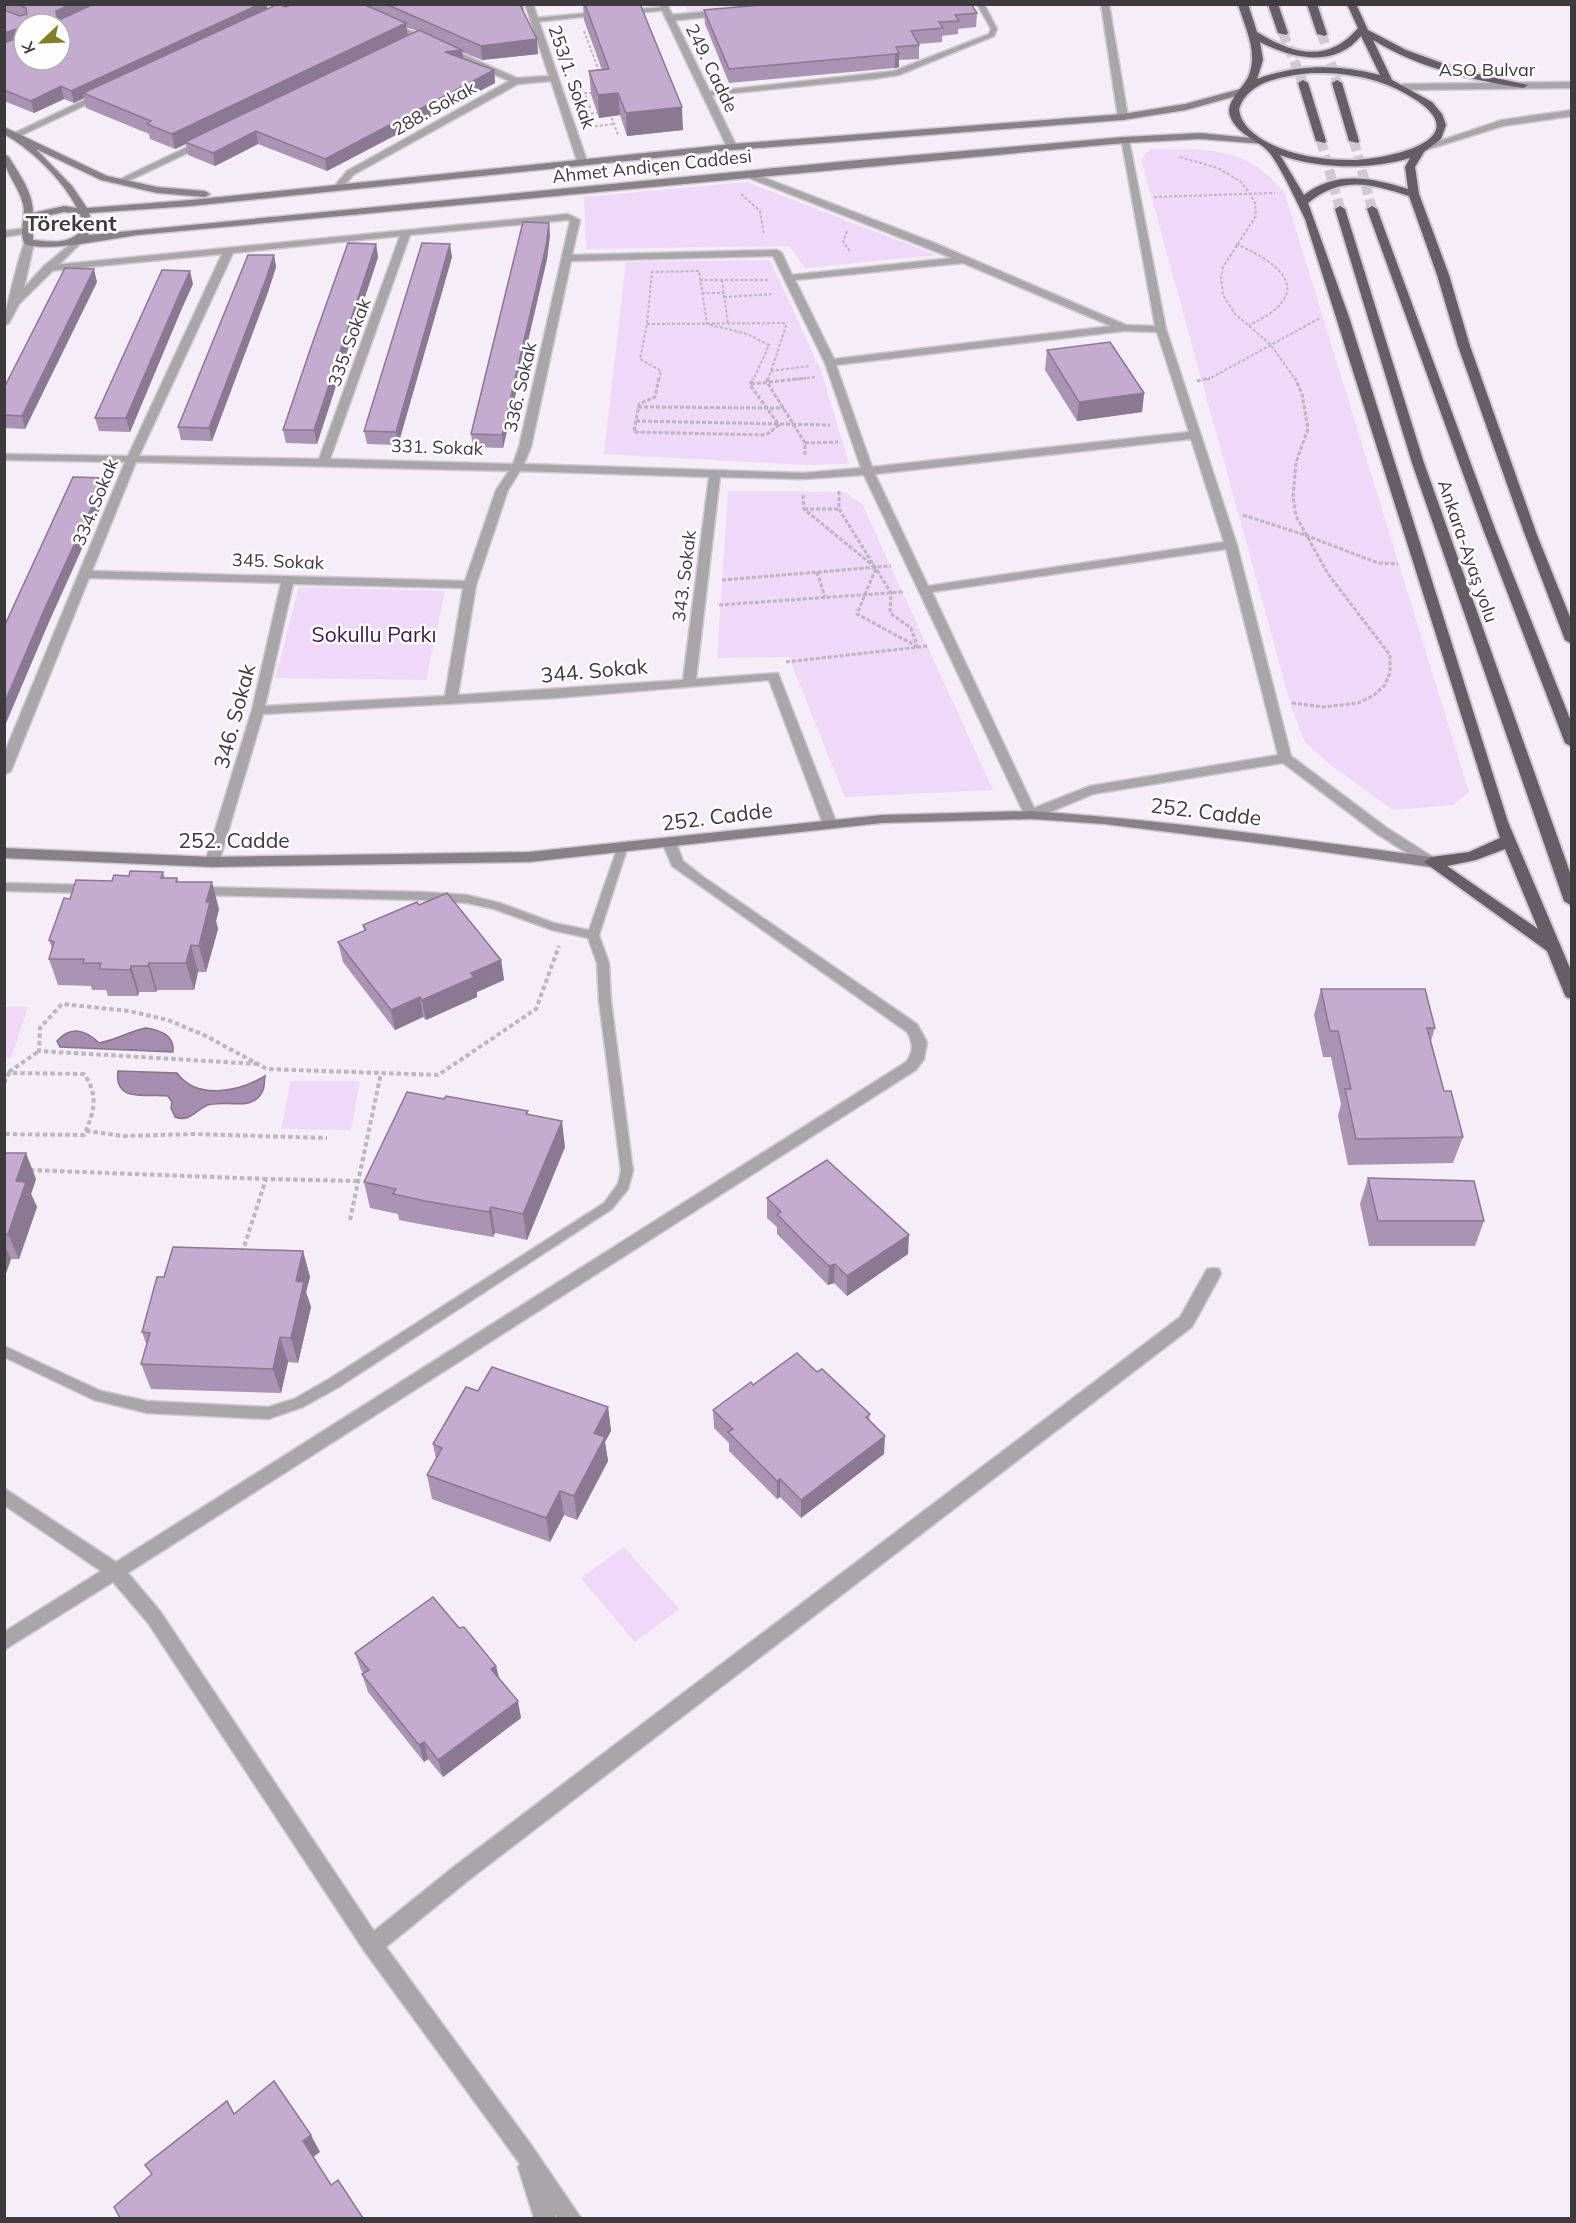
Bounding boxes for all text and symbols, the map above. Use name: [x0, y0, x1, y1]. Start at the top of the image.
north arrow: [12, 12, 72, 72]
street label: 249. Cadde: [681, 20, 743, 116]
street label: 253/1. Sokak: [544, 22, 601, 132]
text: K: [16, 38, 39, 57]
street label: ASO Bulvar: [1439, 58, 1536, 81]
street label: 288. Sokak: [388, 75, 480, 140]
street label: Ahmet Andiçen Caddesi: [551, 144, 753, 188]
district label: Törekent: [25, 209, 117, 237]
street label: 335. Sokak: [322, 294, 376, 389]
street label: 336. Sokak: [498, 339, 542, 434]
street label: 331. Sokak: [391, 434, 484, 460]
street label: 334. Sokak: [67, 454, 123, 549]
street label: Ankara-Ayaş yolu: [1433, 477, 1503, 625]
street label: 343. Sokak: [667, 528, 701, 623]
street label: 345. Sokak: [232, 548, 325, 574]
park label: Sokullu Parkı: [312, 621, 436, 647]
street label: 344. Sokak: [539, 652, 649, 688]
street label: 346. Sokak: [208, 661, 260, 771]
street label: 252. Cadde: [1149, 791, 1263, 831]
street label: 252. Cadde: [660, 796, 774, 836]
street label: 252. Cadde: [178, 827, 290, 853]

